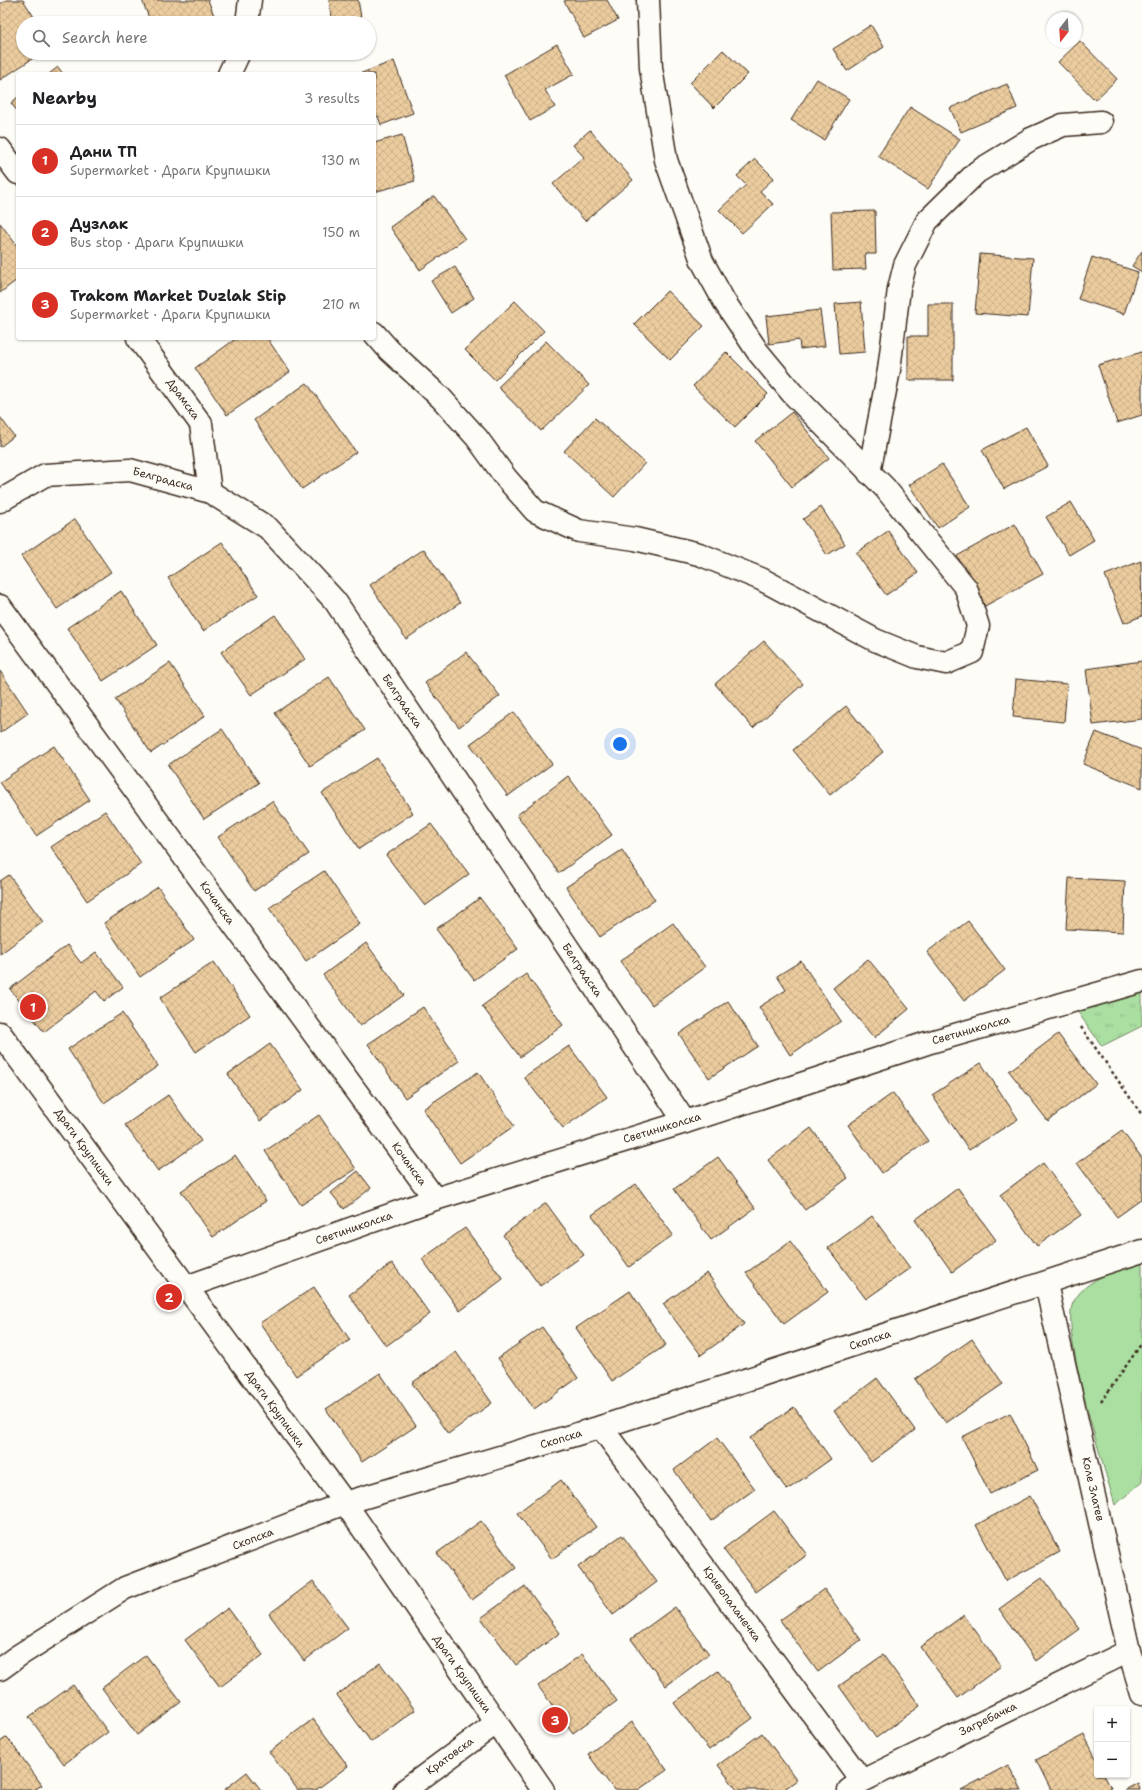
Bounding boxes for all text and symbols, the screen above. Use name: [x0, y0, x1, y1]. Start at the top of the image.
north arrow: [1046, 12, 1082, 48]
search box: [16, 16, 376, 60]
icon: search: [30, 27, 52, 49]
text: Search here: [62, 28, 148, 48]
text: Nearby: [32, 87, 97, 109]
text: 3 results: [304, 90, 360, 107]
text: Дани ТП: [70, 142, 137, 162]
text: 1: [42, 152, 48, 169]
text: 130 m: [322, 152, 360, 169]
text: Supermarket · Драги Крупишки: [70, 162, 270, 179]
text: Дузлак: [70, 214, 128, 234]
text: 2: [40, 224, 50, 241]
text: 150 m: [322, 224, 360, 241]
text: Bus stop · Драги Крупишки: [70, 234, 244, 251]
text: Trakom Market Duzlak Stip: [70, 286, 286, 306]
text: 3: [40, 296, 50, 313]
text: 210 m: [322, 296, 360, 313]
text: Supermarket · Драги Крупишки: [70, 306, 270, 323]
street label: Драмска: [163, 375, 203, 423]
street label: Белградска: [131, 464, 195, 494]
street label: Белградска: [378, 671, 426, 731]
your location: [610, 734, 630, 754]
street label: Кочанска: [196, 878, 238, 928]
street label: Белградска: [558, 940, 606, 1000]
pin: 1: [20, 992, 46, 1022]
street label: Светиниколска: [930, 1012, 1012, 1048]
street label: Драги Крупишки: [51, 1105, 117, 1189]
street label: Светиниколска: [621, 1109, 703, 1147]
street label: Кочанска: [388, 1139, 430, 1189]
street label: Светиниколска: [313, 1208, 395, 1248]
pin: 2: [156, 1282, 182, 1312]
street label: Скопска: [847, 1326, 893, 1354]
street label: Драги Крупишки: [242, 1367, 308, 1451]
street label: Скопска: [538, 1426, 584, 1452]
street label: Коле Златев: [1078, 1455, 1108, 1523]
street label: Скопска: [230, 1524, 276, 1554]
street label: Кривопаланечка: [700, 1563, 764, 1645]
street label: Драги Крупишки: [429, 1632, 495, 1716]
street label: Загребачка: [957, 1699, 1019, 1739]
pin: 3: [542, 1705, 568, 1735]
map controls: [1094, 1706, 1130, 1778]
button: +: [1094, 1706, 1130, 1742]
street label: Кратовска: [423, 1734, 477, 1778]
button: −: [1094, 1742, 1130, 1778]

